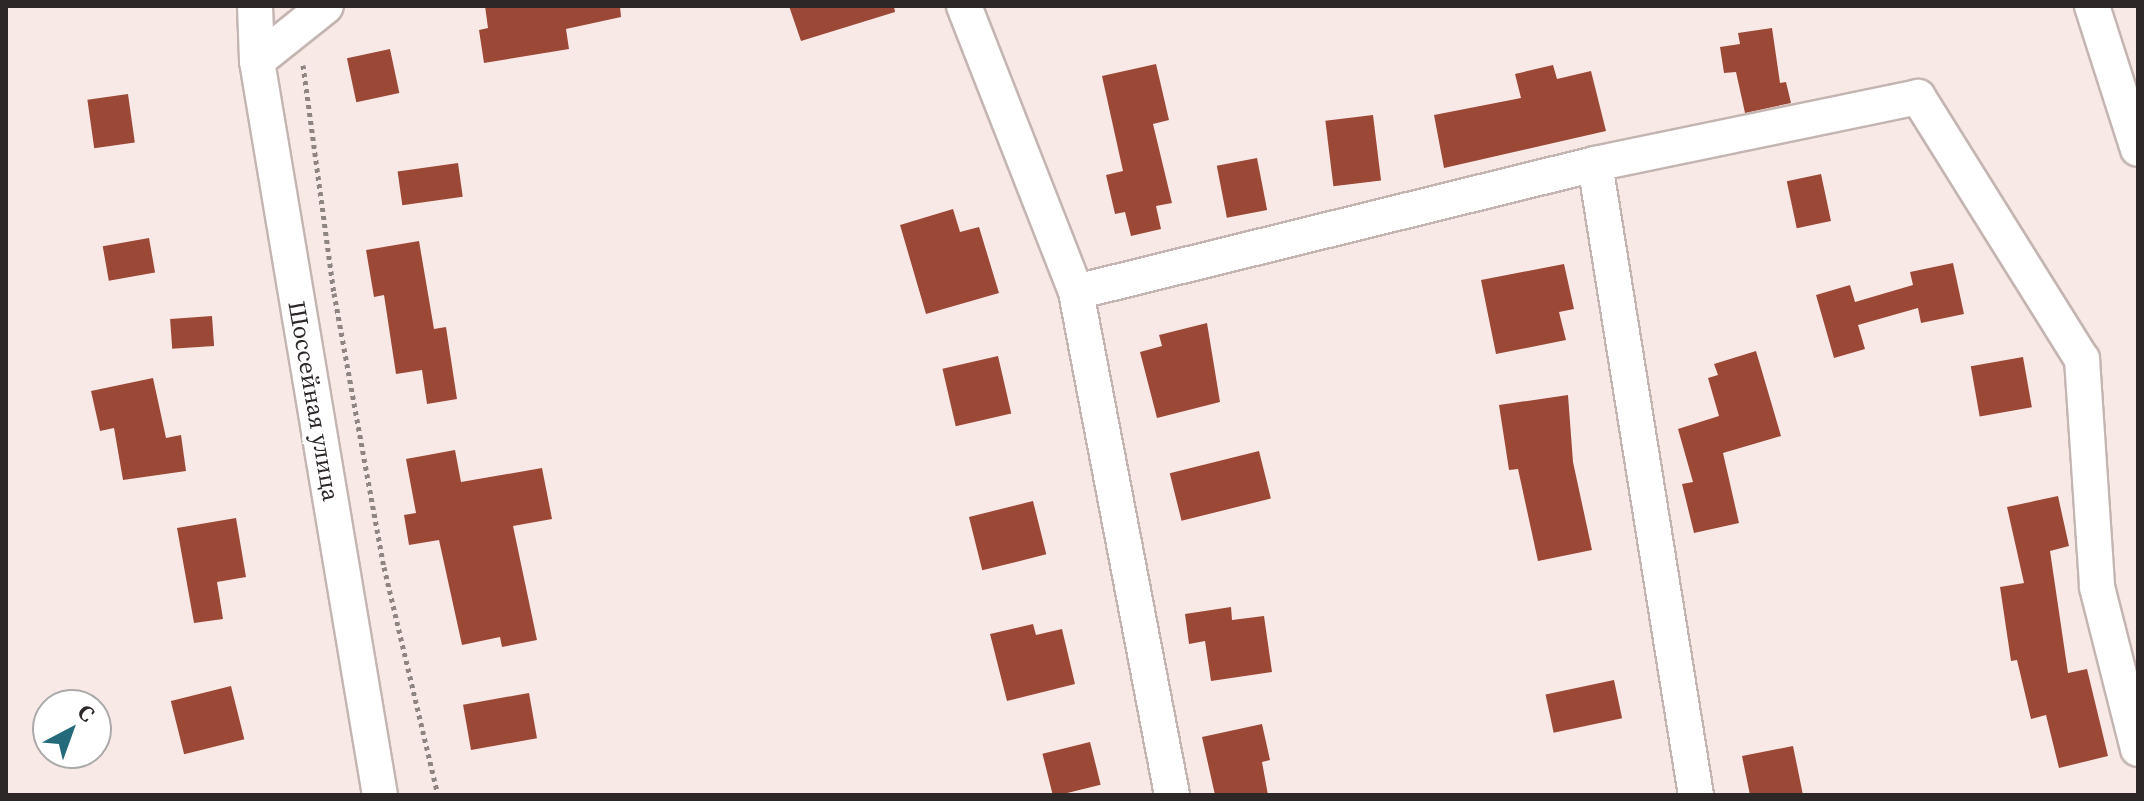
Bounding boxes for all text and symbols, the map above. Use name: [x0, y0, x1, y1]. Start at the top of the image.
street label: Шоссейная улица: [282, 299, 346, 503]
north arrow: [32, 689, 112, 769]
text: С: [71, 697, 101, 728]

